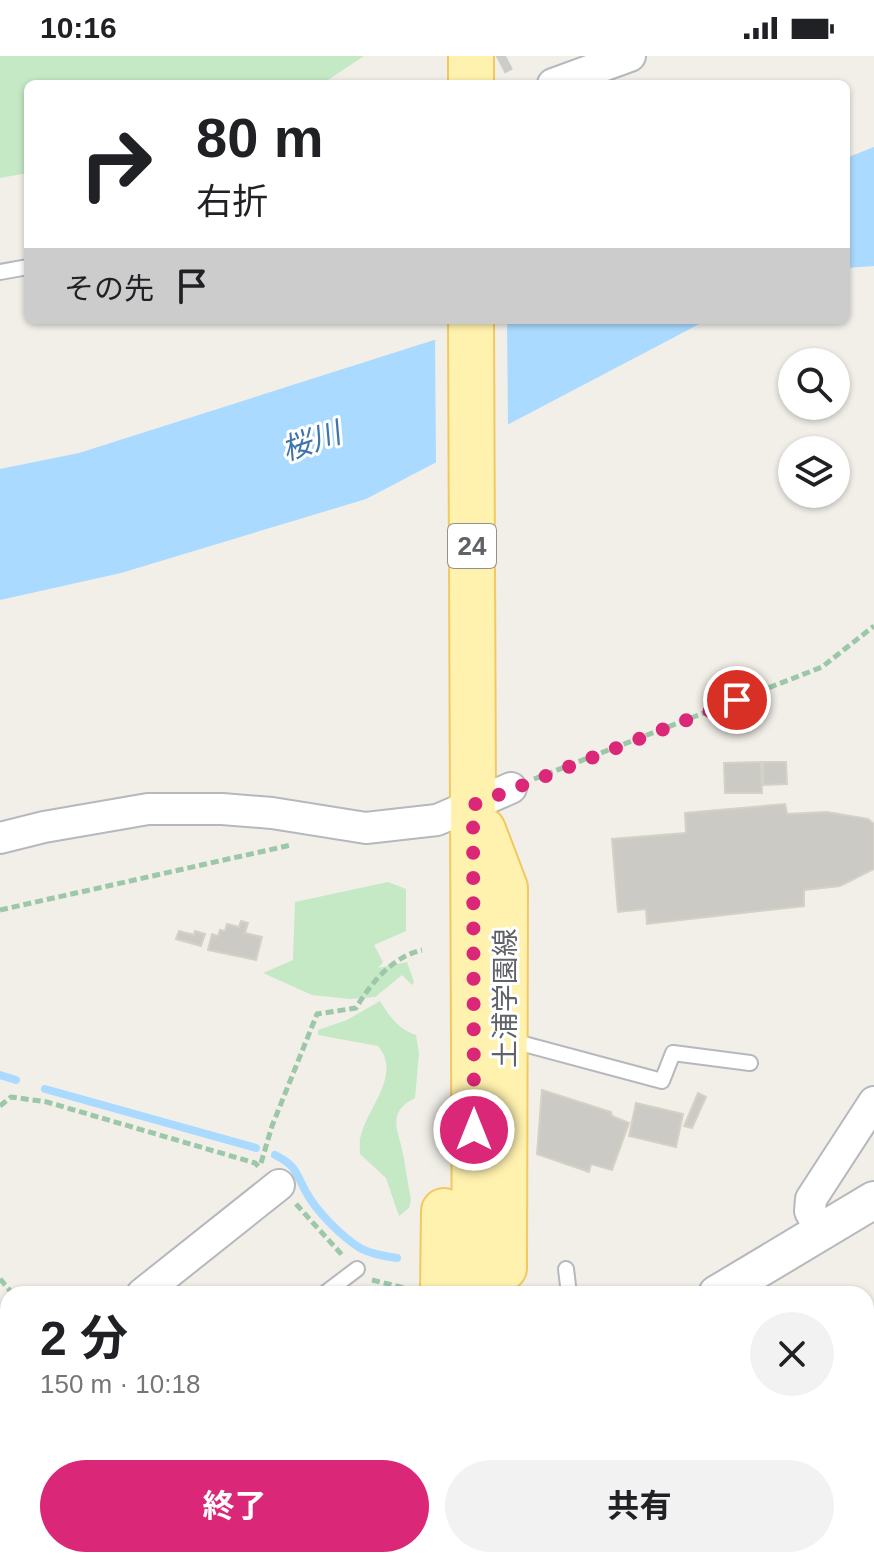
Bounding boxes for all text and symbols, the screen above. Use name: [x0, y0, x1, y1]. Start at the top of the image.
text: 10:16: [40, 11, 117, 44]
text: 80 m: [196, 106, 324, 169]
icon: right: [64, 112, 168, 216]
text: 右折: [196, 181, 268, 222]
icon: arrive: [170, 264, 214, 308]
text: その先: [64, 272, 154, 305]
map controls: [778, 348, 850, 508]
button: search: [778, 348, 850, 420]
water label: 桜川: [277, 415, 348, 466]
button: layers: [778, 436, 850, 508]
road number: 24: [448, 524, 496, 568]
pin: [703, 666, 771, 734]
icon: arrive: [715, 678, 759, 722]
street label: 土浦学園線: [490, 928, 521, 1068]
position arrow: [432, 1088, 516, 1172]
text: 2 分: [40, 1312, 128, 1365]
button: close: [750, 1312, 834, 1396]
text: 150 m · 10:18: [40, 1369, 200, 1399]
button: 終了: [40, 1460, 429, 1552]
button: 共有: [445, 1460, 834, 1552]

